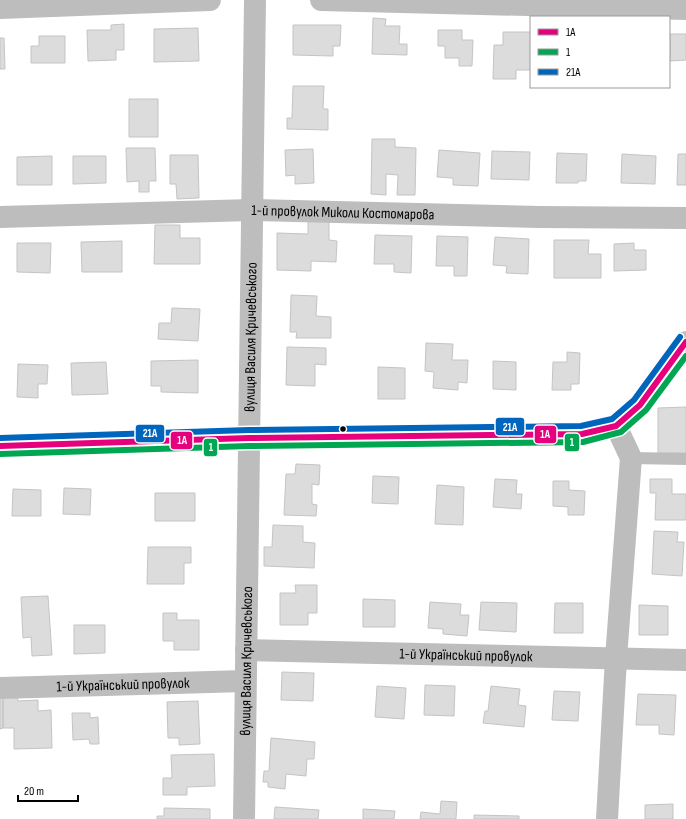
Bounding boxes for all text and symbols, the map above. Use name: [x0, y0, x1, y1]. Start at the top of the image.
legend: [530, 16, 670, 88]
text: 1А: [566, 25, 576, 40]
text: 1: [566, 45, 571, 60]
text: 21А: [566, 65, 581, 80]
street label: 1-й провулок Миколи Костомарова: [251, 200, 435, 224]
street label: вулиця Василя Кричевського: [240, 262, 261, 412]
line badge: 21А: [495, 417, 525, 436]
text: 21А: [503, 421, 518, 434]
line badge: 21А: [135, 424, 165, 443]
unlabelled marker: [338, 424, 348, 434]
line badge: 1А: [534, 425, 557, 444]
text: 21А: [143, 427, 158, 440]
text: 1А: [540, 428, 551, 441]
line badge: 1А: [170, 431, 193, 450]
line badge: 1: [564, 433, 580, 452]
text: 1А: [177, 434, 188, 447]
text: 1: [570, 436, 575, 449]
line badge: 1: [203, 438, 218, 457]
text: 1: [209, 441, 214, 454]
street label: вулиця Василя Кричевського: [236, 586, 257, 736]
street label: 1-й Український провулок: [399, 644, 533, 666]
street label: 1-й Український провулок: [56, 673, 190, 696]
scale bar: [18, 777, 78, 803]
text: 20 m: [24, 784, 44, 799]

